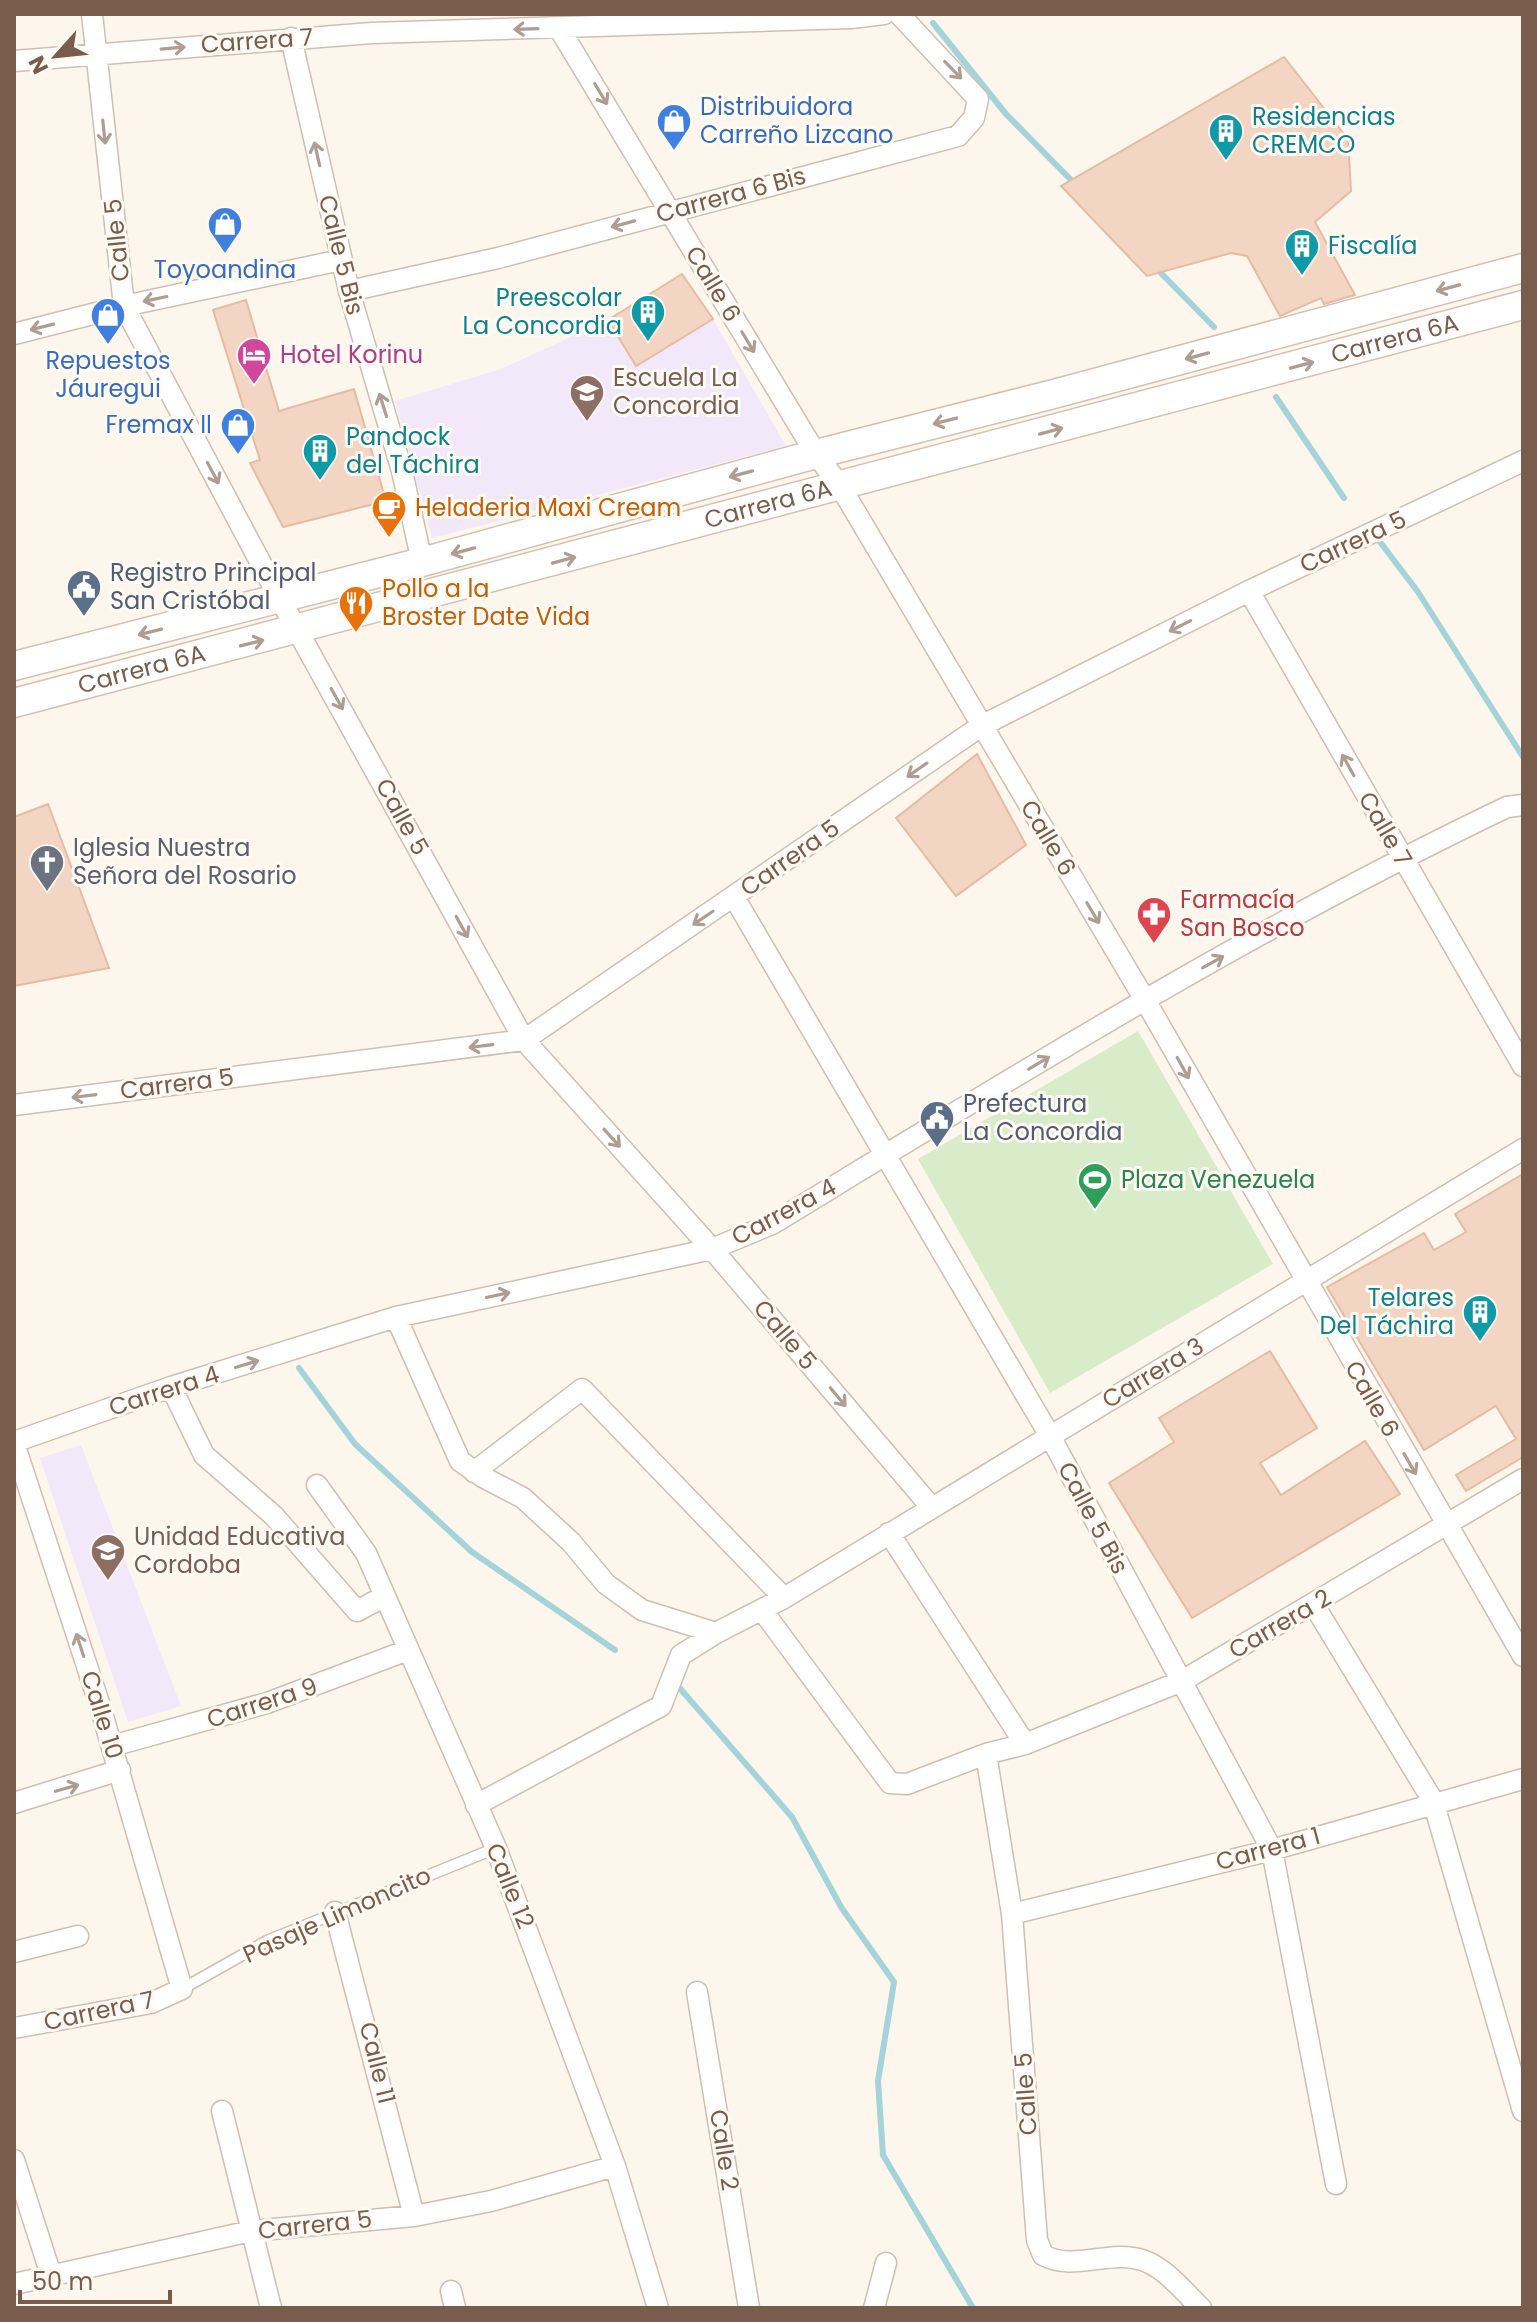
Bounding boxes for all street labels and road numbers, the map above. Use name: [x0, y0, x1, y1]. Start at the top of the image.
street label: Carrera 7: [200, 20, 314, 61]
street label: Carrera 6 Bis: [652, 159, 809, 230]
street label: Calle 5 Bis: [311, 191, 372, 318]
street label: Calle 5: [96, 197, 137, 283]
street label: Calle 6: [678, 240, 749, 328]
street label: Carrera 6A: [1327, 306, 1462, 371]
street label: Carrera 6A: [701, 471, 835, 536]
street label: Carrera 5: [1294, 502, 1412, 581]
street label: Carrera 6A: [74, 636, 209, 701]
street label: Calle 5: [368, 772, 437, 861]
street label: Calle 7: [1351, 785, 1420, 872]
street label: Calle 6: [1013, 794, 1084, 882]
street label: Carrera 5: [733, 811, 846, 904]
street label: Carrera 5: [118, 1060, 236, 1107]
street label: Carrera 4: [726, 1170, 842, 1253]
street label: Calle 5: [746, 1292, 825, 1377]
street label: Carrera 3: [1096, 1329, 1210, 1416]
street label: Calle 6: [1337, 1355, 1407, 1443]
street label: Carrera 4: [104, 1357, 223, 1424]
street label: Calle 5 Bis: [1050, 1456, 1137, 1580]
street label: Carrera 2: [1223, 1581, 1337, 1666]
street label: Calle 10: [73, 1667, 132, 1763]
street label: Carrera 9: [202, 1669, 321, 1736]
street label: Carrera 1: [1212, 1819, 1324, 1878]
street label: Calle 12: [478, 1838, 542, 1933]
street label: Pasaje Limoncito: [238, 1858, 436, 1971]
street label: Carrera 7: [41, 1983, 157, 2038]
street label: Calle 11: [351, 2019, 404, 2107]
street label: Calle 5: [1006, 2052, 1045, 2137]
street label: Calle 2: [702, 2107, 747, 2193]
street label: Carrera 5: [256, 2202, 373, 2247]

